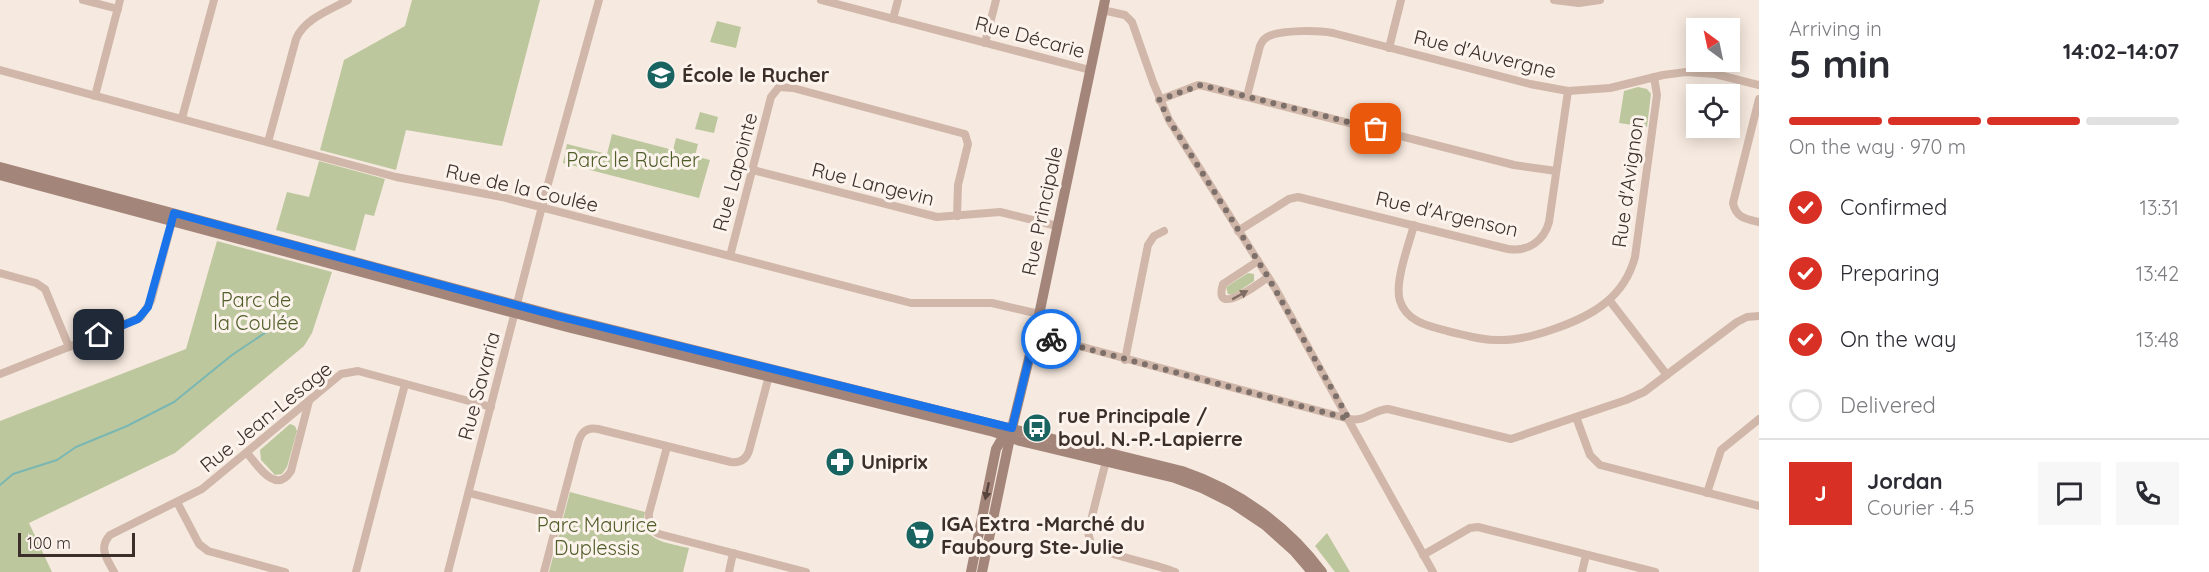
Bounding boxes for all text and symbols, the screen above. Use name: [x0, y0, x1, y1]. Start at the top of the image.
street label: Rue Décarie: [972, 10, 1088, 63]
text: Arriving in: [1789, 16, 1882, 41]
north arrow: [1686, 18, 1740, 72]
map controls: [1686, 18, 1740, 138]
street label: Rue d'Auvergne: [1411, 24, 1559, 83]
text: 14:02–14:07: [2063, 37, 2179, 65]
text: 5 min: [1789, 39, 1891, 88]
school or university icon: École le Rucher: [645, 59, 677, 91]
place label: École le Rucher: [682, 62, 830, 87]
button: locate: [1686, 84, 1740, 138]
pin: [1350, 103, 1401, 154]
street label: Rue Lapointe: [707, 110, 762, 234]
icon: bag: [1359, 112, 1392, 145]
street label: Rue d'Avignon: [1606, 115, 1649, 249]
text: On the way · 970 m: [1789, 134, 1966, 159]
street label: Rue Principale: [1016, 144, 1067, 278]
park label: Parc le Rucher: [566, 147, 700, 172]
street label: Rue Langevin: [809, 156, 937, 211]
street label: Rue de la Coulée: [443, 158, 601, 217]
street label: Rue d'Argenson: [1373, 185, 1521, 242]
icon: check: [1789, 191, 1822, 224]
text: Confirmed: [1840, 193, 1947, 221]
text: 13:31: [2140, 195, 2179, 220]
icon: check: [1789, 257, 1822, 290]
text: Preparing: [1840, 259, 1940, 287]
text: 13:42: [2136, 261, 2179, 286]
park label: Parc de la Coulée: [213, 287, 299, 335]
one-way arrow: [1232, 290, 1249, 300]
pin: [73, 309, 124, 360]
courier: [1021, 309, 1081, 369]
icon: home: [82, 318, 115, 351]
icon: bike: [1035, 323, 1068, 356]
icon: check: [1789, 323, 1822, 356]
text: On the way: [1840, 325, 1956, 353]
text: 13:48: [2136, 327, 2179, 352]
street label: Rue Savaria: [452, 329, 505, 443]
street label: Rue Jean-Lesage: [195, 356, 337, 477]
text: Delivered: [1840, 391, 1936, 419]
place label: rue Principale / boul. N.-P.-Lapierre: [1058, 403, 1243, 451]
bus stop icon: rue Principale / boul. N.-P.-Lapierre: [1021, 412, 1053, 444]
pharmacy icon: Uniprix: [824, 446, 856, 478]
place label: Uniprix: [861, 449, 928, 474]
button: chat: [2038, 462, 2101, 525]
button: phone: [2116, 462, 2179, 525]
text: Jordan: [1867, 467, 1943, 495]
text: J: [1814, 479, 1827, 507]
one-way arrow: [982, 482, 992, 500]
text: Courier · 4.5: [1867, 495, 1974, 520]
place label: IGA Extra -Marché du Faubourg Ste-Julie: [941, 511, 1145, 559]
park label: Parc Maurice Duplessis: [537, 512, 657, 560]
supermarket icon: IGA Extra -Marché du Faubourg Ste-Julie: [904, 519, 936, 551]
scale bar: [18, 530, 135, 558]
text: 100 m: [27, 533, 71, 553]

